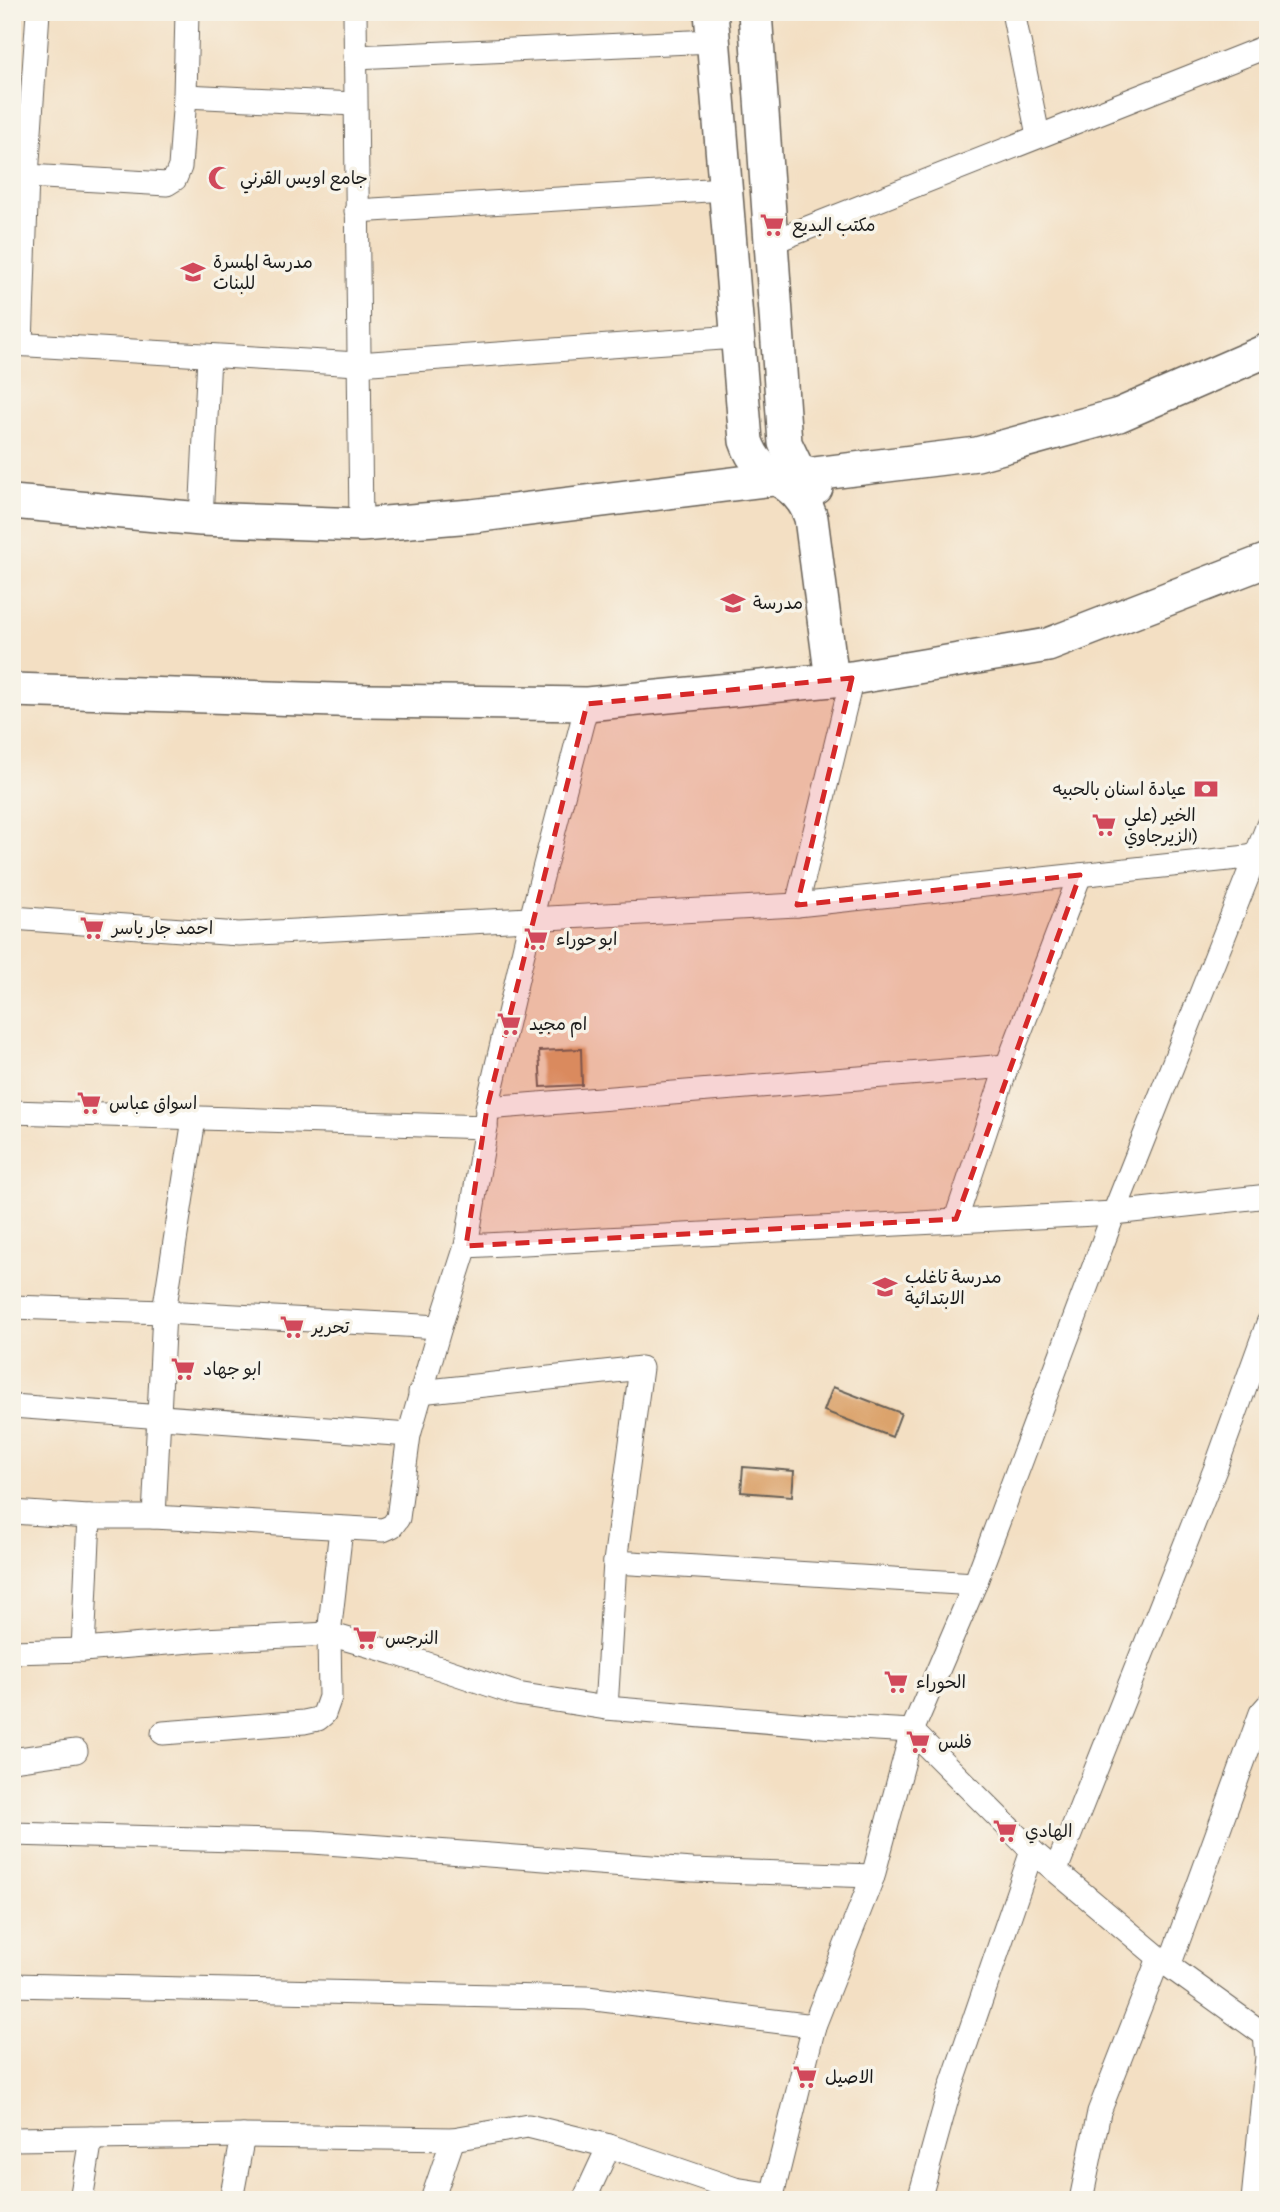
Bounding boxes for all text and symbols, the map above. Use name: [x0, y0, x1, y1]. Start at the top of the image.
mosque icon: جامع اويس القرني: [206, 164, 234, 192]
place label: جامع اويس القرني: [240, 167, 368, 194]
supermarket icon: مكتب البديع: [758, 211, 786, 239]
place label: مكتب البديع: [792, 214, 875, 238]
place label: مدرسة المسرة للبنات: [213, 251, 313, 295]
school or university icon: مدرسة المسرة للبنات: [179, 258, 207, 286]
school or university icon: مدرسة: [719, 589, 747, 617]
place label: مدرسة: [753, 592, 803, 615]
bank icon: عيادة اسنان بالحبيه: [1192, 775, 1220, 803]
place label: عيادة اسنان بالحبيه: [1053, 778, 1186, 801]
place label: الخير (علي الزيرجاوي): [1124, 804, 1199, 849]
supermarket icon: الخير (علي الزيرجاوي): [1090, 811, 1118, 839]
supermarket icon: احمد جار ياسر: [78, 914, 106, 942]
place label: احمد جار ياسر: [110, 917, 213, 940]
supermarket icon: ابو حوراء: [522, 925, 550, 953]
place label: ابو حوراء: [556, 928, 617, 951]
supermarket icon: ام مجيد: [495, 1010, 523, 1038]
place label: ام مجيد: [529, 1013, 587, 1038]
supermarket icon: اسواق عباس: [75, 1089, 103, 1117]
place label: اسواق عباس: [109, 1092, 197, 1115]
place label: مدرسة تاغلب الابتدائية: [905, 1266, 1002, 1310]
school or university icon: مدرسة تاغلب الابتدائية: [871, 1273, 899, 1301]
supermarket icon: تحرير: [278, 1313, 306, 1341]
place label: تحرير: [310, 1316, 350, 1339]
supermarket icon: ابو جهاد: [169, 1355, 197, 1383]
place label: ابو جهاد: [203, 1358, 261, 1381]
supermarket icon: النرجس: [351, 1624, 379, 1652]
place label: النرجس: [385, 1627, 438, 1650]
supermarket icon: الحوراء: [882, 1668, 910, 1696]
place label: الحوراء: [916, 1671, 966, 1694]
supermarket icon: فلس: [904, 1728, 932, 1756]
place label: فلس: [938, 1731, 972, 1754]
supermarket icon: الهادي: [991, 1817, 1019, 1845]
place label: الهادي: [1025, 1820, 1073, 1844]
supermarket icon: الاصيل: [791, 2063, 819, 2091]
place label: الاصيل: [825, 2066, 874, 2089]

